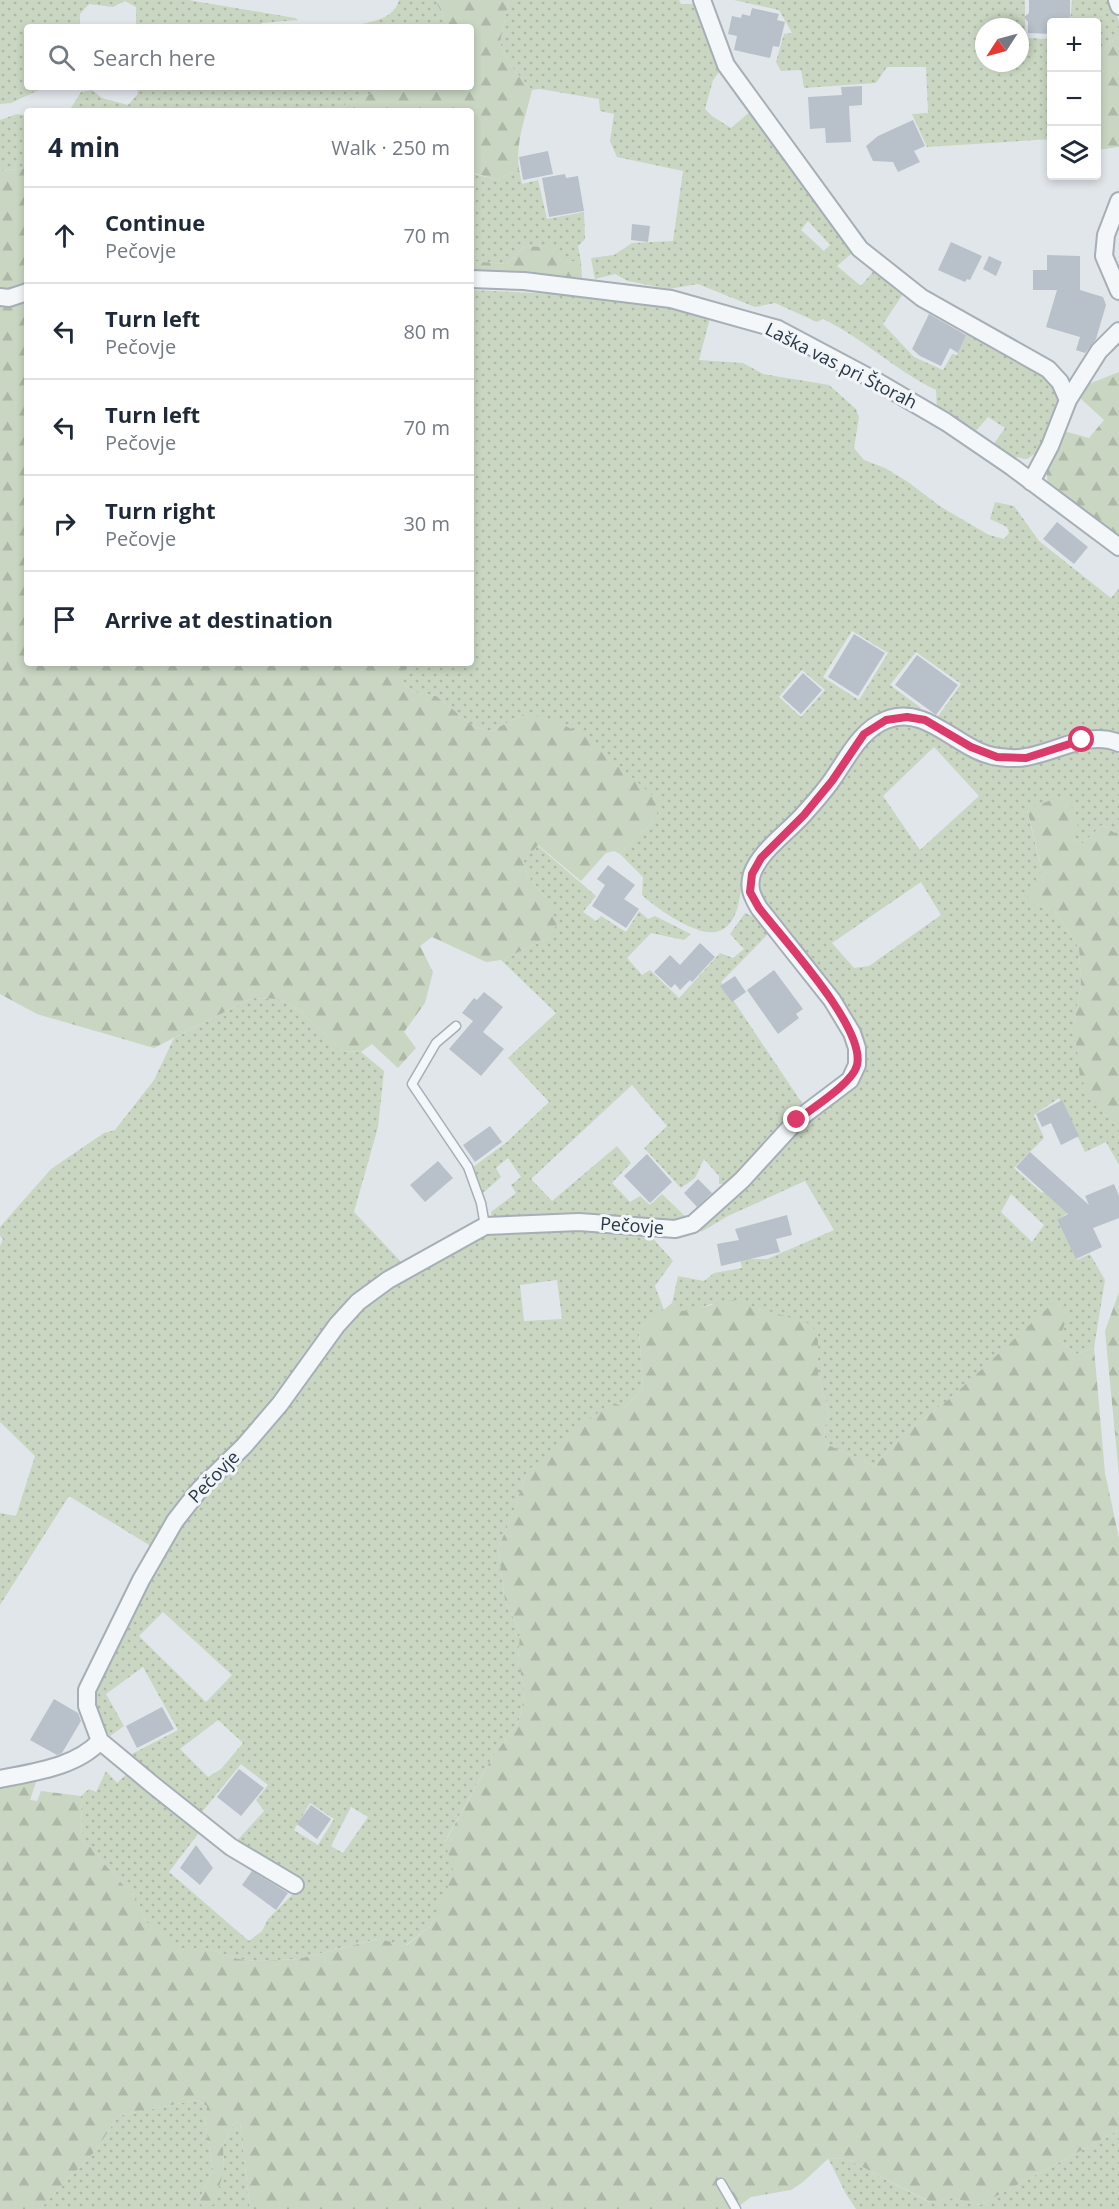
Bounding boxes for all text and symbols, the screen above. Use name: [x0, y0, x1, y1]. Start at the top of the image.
north arrow: [975, 18, 1029, 72]
map controls: [1047, 18, 1101, 180]
button: +: [1047, 18, 1101, 72]
search box: [24, 24, 474, 90]
icon: search: [45, 41, 78, 74]
text: Search here: [93, 42, 216, 72]
button: −: [1047, 72, 1101, 126]
button: layers: [1047, 126, 1101, 180]
text: 4 min: [48, 129, 120, 165]
text: Walk · 250 m: [331, 134, 450, 161]
text: Continue: [105, 207, 205, 237]
icon: ahead: [48, 219, 81, 252]
text: 70 m: [403, 222, 450, 249]
text: Pečovje: [105, 237, 176, 264]
text: Turn left: [105, 303, 200, 333]
icon: left: [48, 315, 81, 348]
street label: Laška vas pri Štorah: [761, 316, 922, 414]
text: 80 m: [403, 318, 450, 345]
text: Pečovje: [105, 333, 176, 360]
text: Turn left: [105, 399, 200, 429]
icon: left: [48, 411, 81, 444]
text: 70 m: [403, 414, 450, 441]
text: Pečovje: [105, 429, 176, 456]
text: Turn right: [105, 495, 216, 525]
icon: right: [48, 507, 81, 540]
text: 30 m: [403, 510, 450, 537]
text: Pečovje: [105, 525, 176, 552]
icon: arrive: [48, 603, 81, 636]
text: Arrive at destination: [105, 604, 333, 634]
route start: [1068, 726, 1094, 752]
route end: [783, 1106, 809, 1132]
street label: Pečovje: [599, 1211, 665, 1239]
street label: Pečovje: [182, 1445, 244, 1508]

